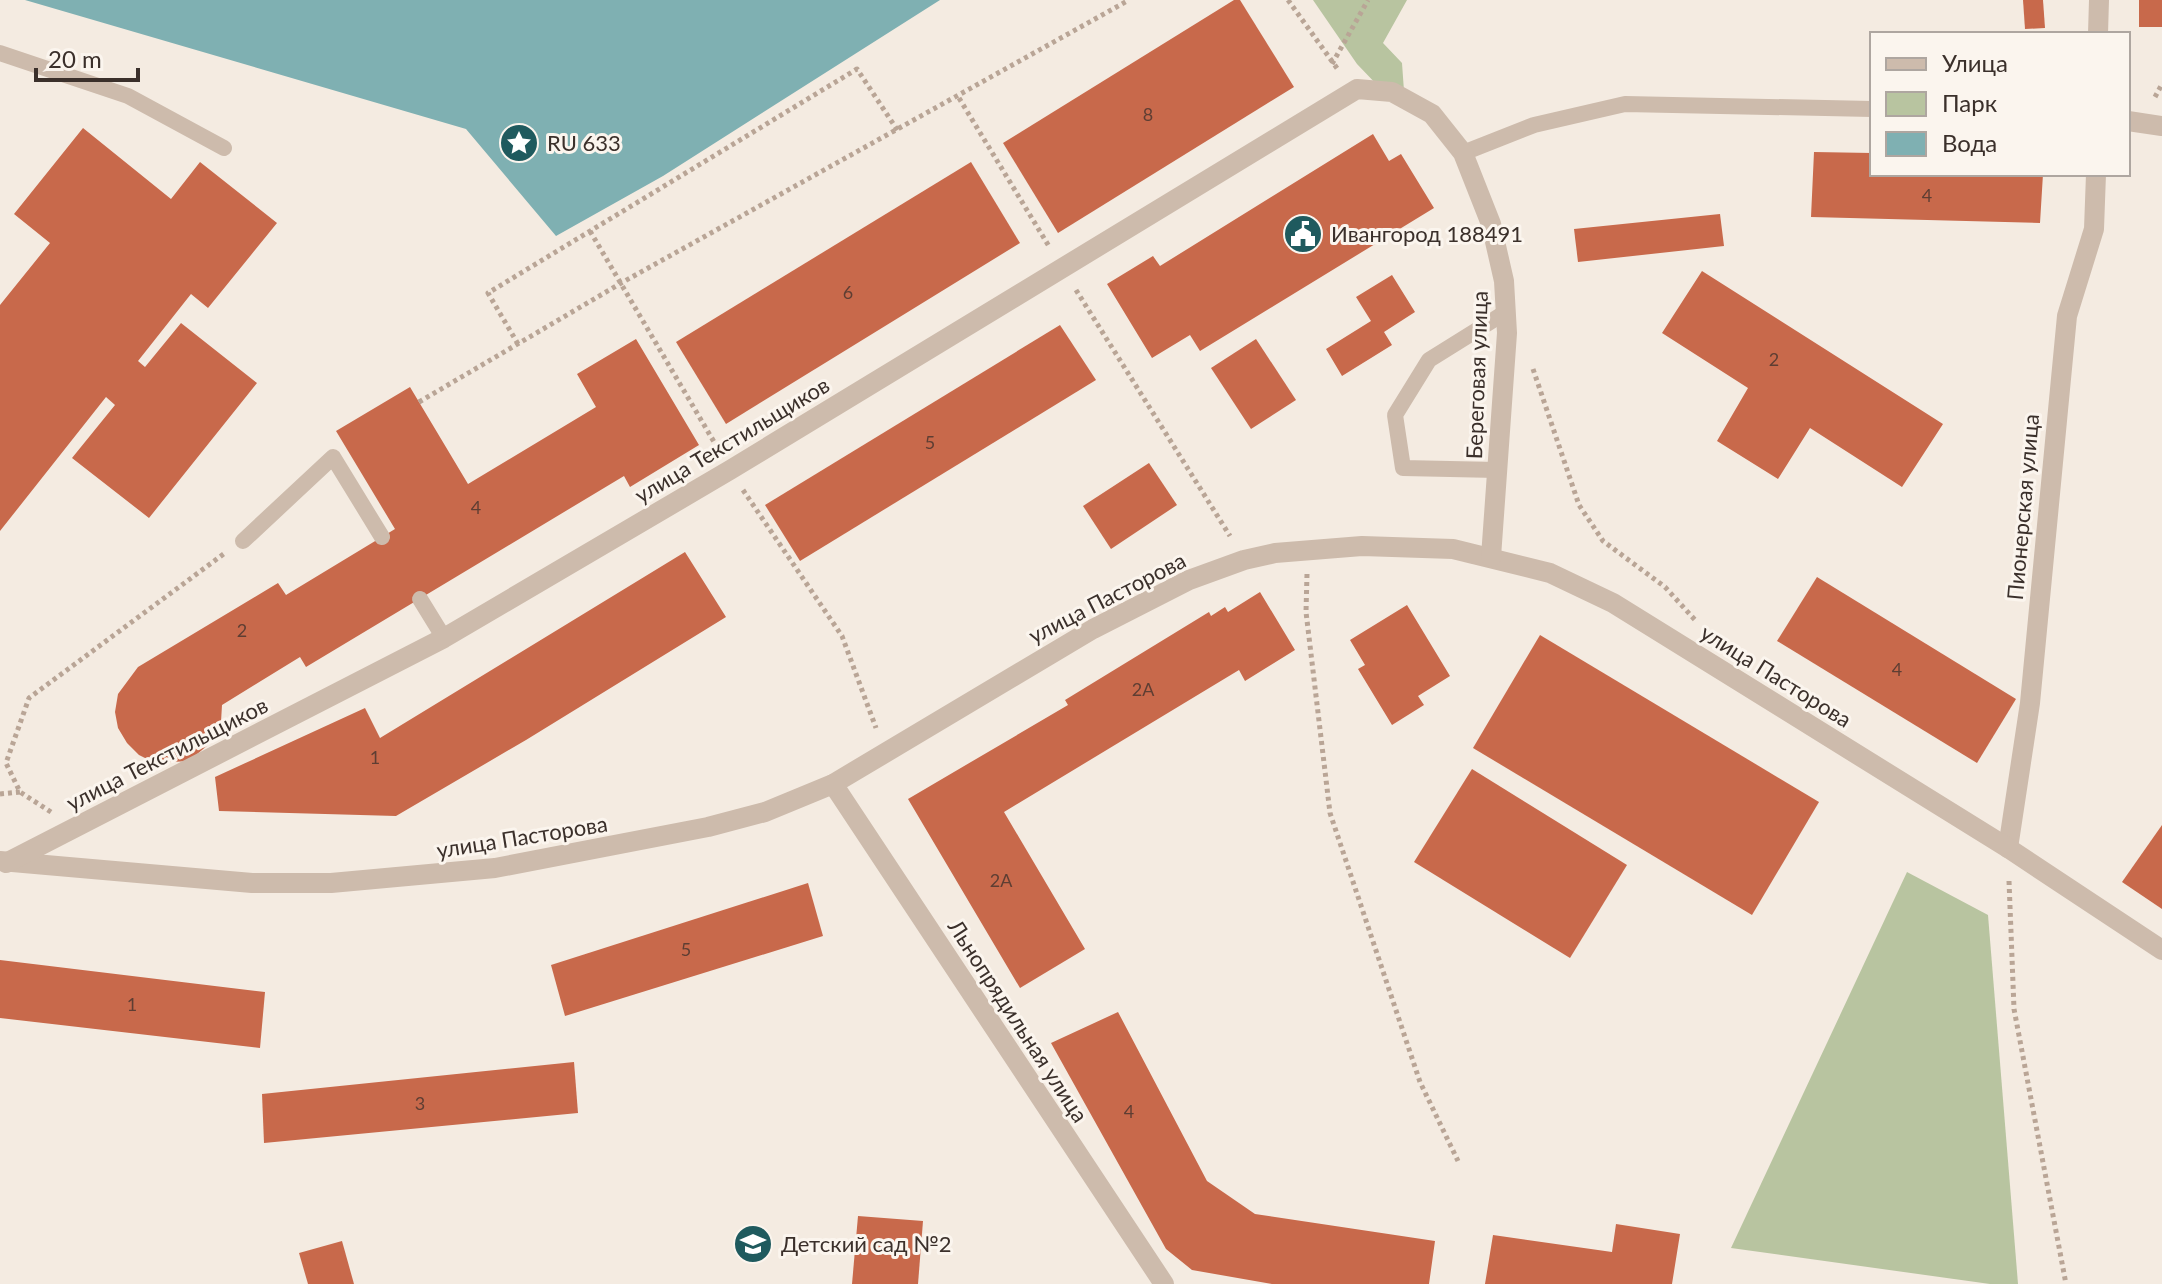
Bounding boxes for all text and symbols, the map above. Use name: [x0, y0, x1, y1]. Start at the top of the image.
scale bar: [36, 32, 138, 82]
legend: [1870, 32, 2130, 176]
text: 20 m: [48, 44, 102, 73]
text: Улица: [1942, 48, 2008, 77]
text: Парк: [1942, 88, 1998, 117]
house number: 8: [1143, 103, 1153, 125]
place icon: RU 633: [498, 122, 540, 164]
text: Вода: [1942, 128, 1997, 157]
place label: RU 633: [547, 129, 621, 156]
house number: 4: [1922, 184, 1932, 206]
public building icon: Ивангород 188491: [1282, 213, 1324, 255]
place label: Ивангород 188491: [1331, 220, 1523, 247]
house number: 6: [843, 281, 853, 303]
street label: Береговая улица: [1460, 290, 1493, 460]
house number: 2: [1769, 348, 1779, 370]
street label: улица Текстильщиков: [630, 371, 834, 508]
street label: Пионерская улица: [2001, 413, 2044, 601]
house number: 5: [925, 431, 935, 453]
house number: 4: [471, 496, 481, 518]
street label: улица Пасторова: [1024, 546, 1190, 649]
street label: улица Пасторова: [1696, 618, 1857, 733]
house number: 2: [237, 619, 247, 641]
house number: 4: [1892, 658, 1902, 680]
house number: 2А: [1132, 678, 1155, 700]
street label: улица Текстильщиков: [62, 691, 272, 816]
house number: 1: [370, 746, 380, 768]
street label: улица Пасторова: [434, 810, 609, 863]
house number: 2А: [990, 869, 1013, 891]
street label: Льнопрядильная улица: [942, 913, 1094, 1127]
house number: 5: [681, 938, 691, 960]
house number: 1: [127, 993, 137, 1015]
house number: 3: [415, 1092, 425, 1114]
house number: 4: [1124, 1100, 1134, 1122]
school or university icon: Детский сад №2: [732, 1223, 774, 1265]
place label: Детский сад №2: [781, 1230, 952, 1257]

